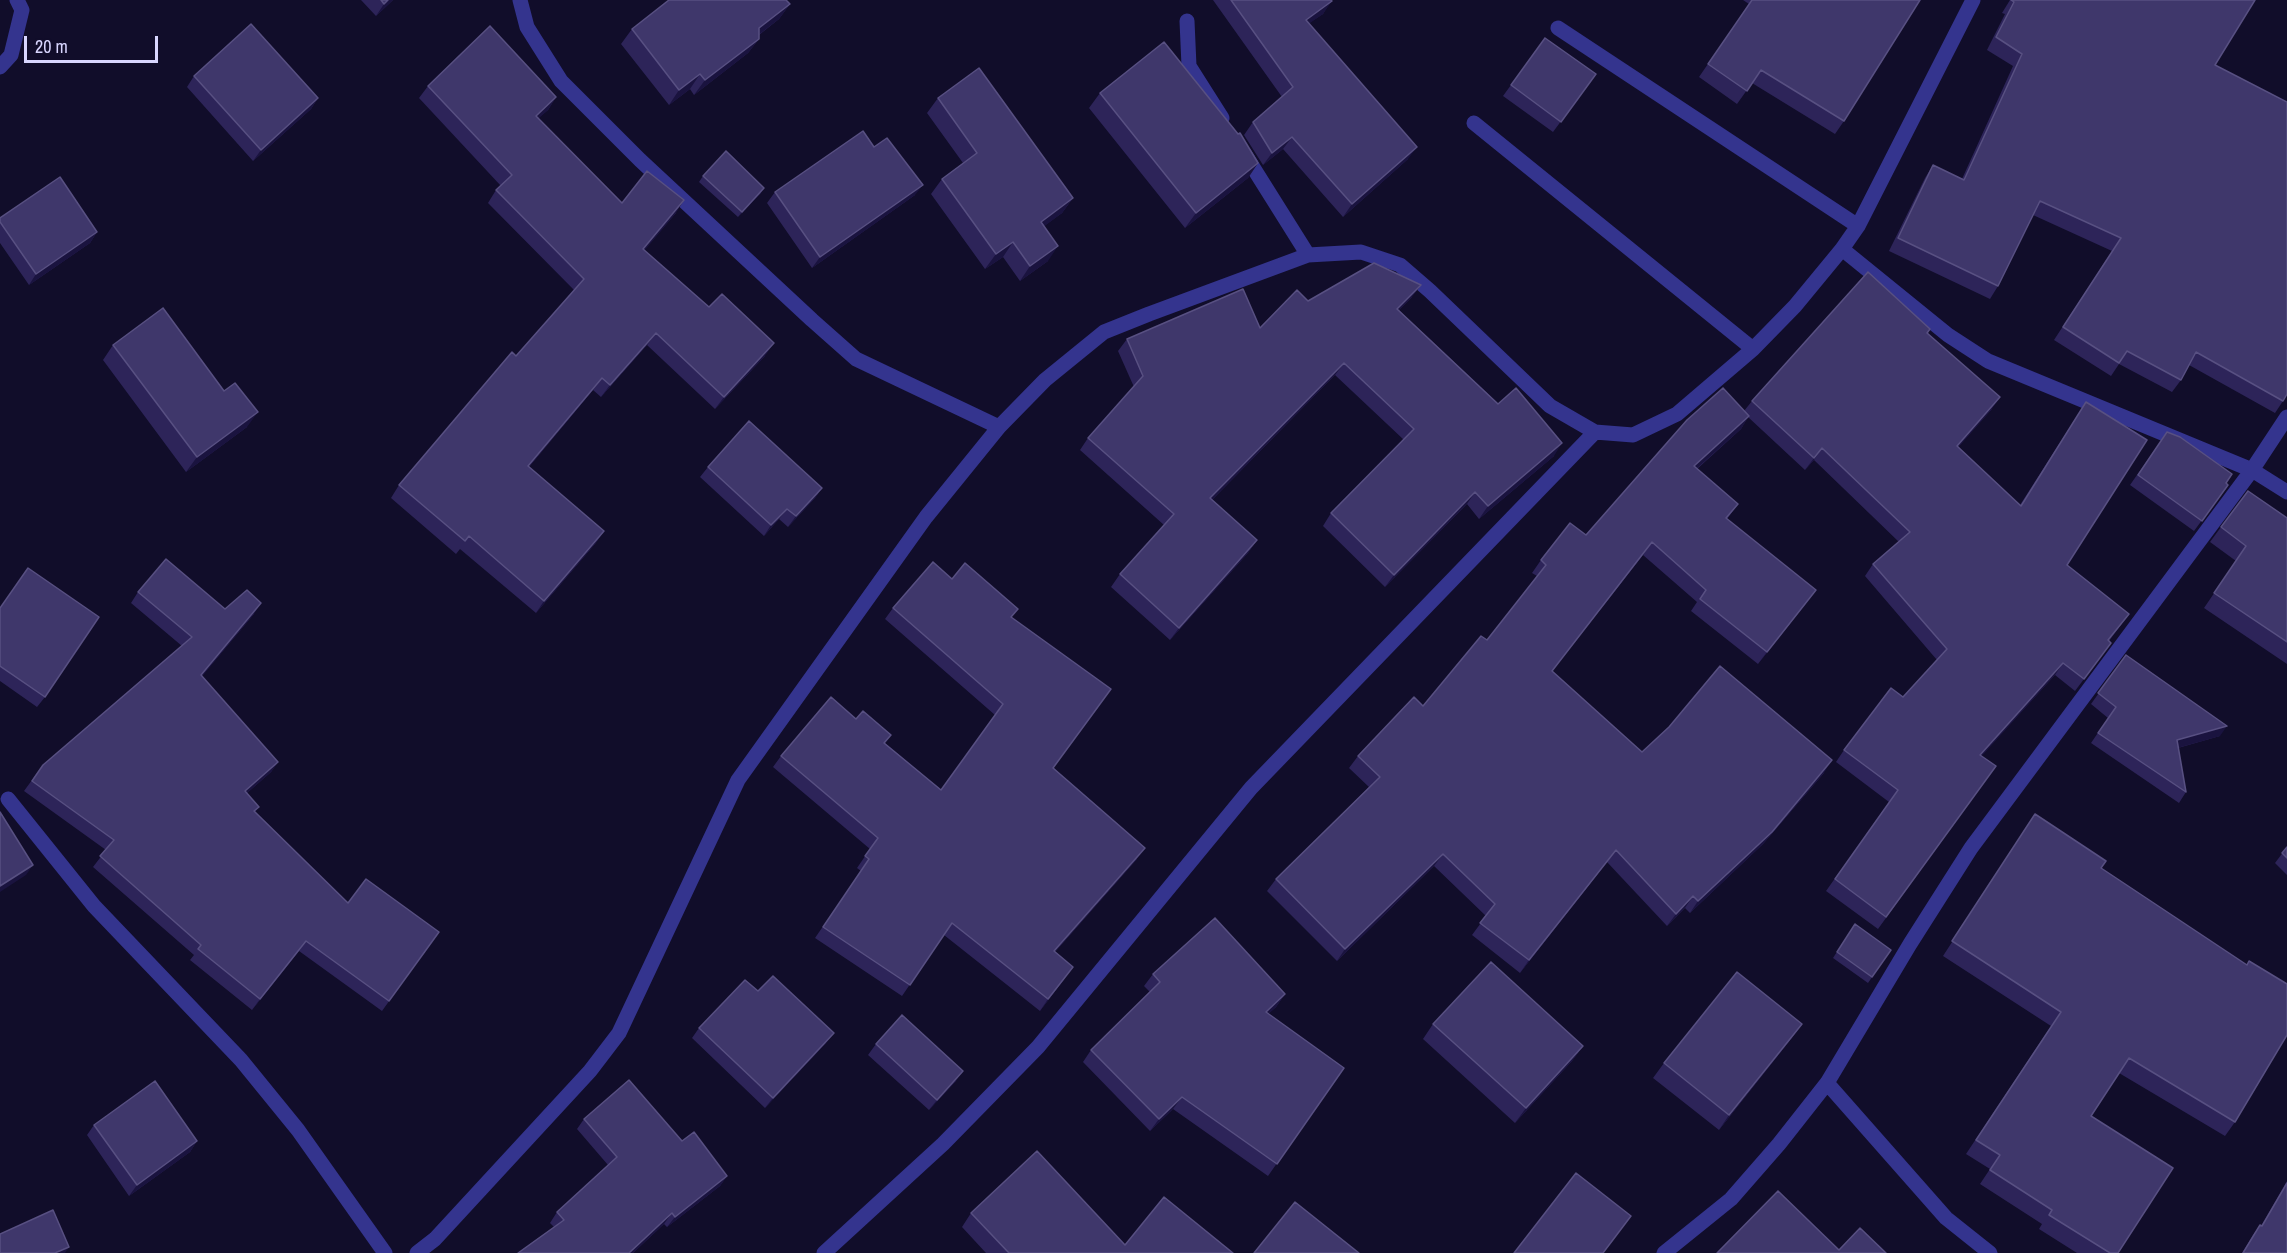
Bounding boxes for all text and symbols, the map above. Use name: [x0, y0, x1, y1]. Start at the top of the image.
scale bar: [27, 24, 160, 62]
text: 20 m: [35, 34, 68, 59]

